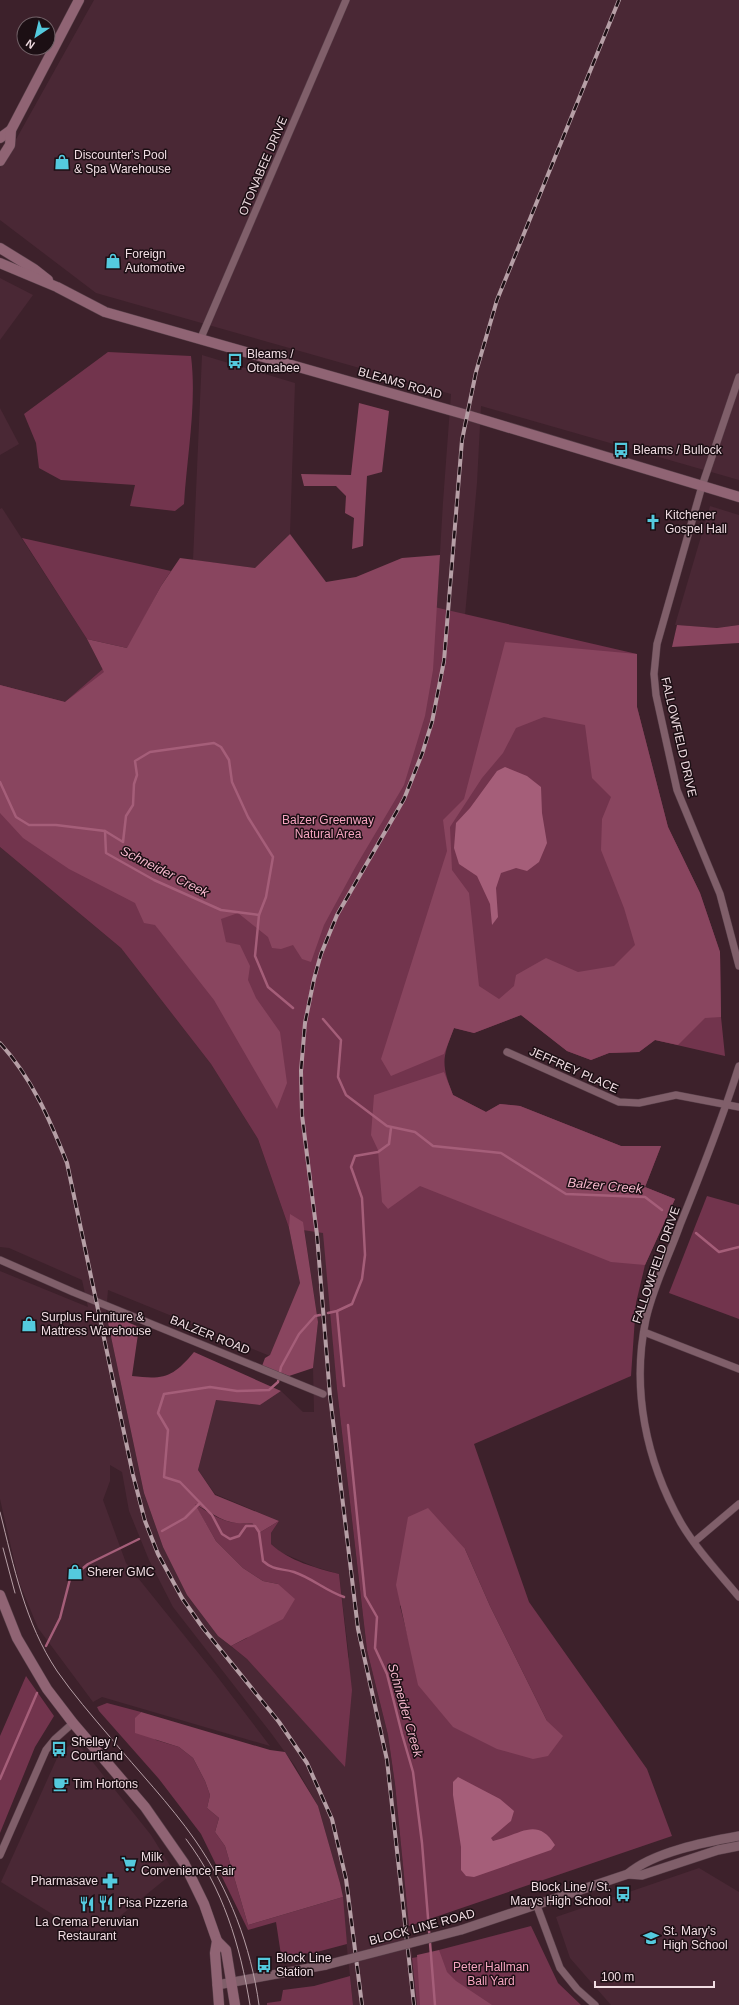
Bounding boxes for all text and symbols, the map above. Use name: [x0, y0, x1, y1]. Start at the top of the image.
north arrow: [16, 16, 56, 56]
text: N: [24, 37, 37, 51]
street label: OTONABEE DRIVE: [236, 114, 290, 218]
place label: Discounter's Pool & Spa Warehouse: [74, 148, 171, 176]
shop icon: Discounter's Pool & Spa Warehouse: [53, 153, 71, 171]
place label: Foreign Automotive: [125, 247, 185, 275]
shop icon: Foreign Automotive: [104, 252, 122, 270]
place label: Bleams / Otonabee: [247, 347, 300, 375]
bus stop icon: Bleams / Otonabee: [226, 352, 244, 370]
street label: BLEAMS ROAD: [356, 364, 444, 402]
bus stop icon: Bleams / Bullock: [612, 441, 630, 459]
place label: Bleams / Bullock: [633, 443, 723, 457]
place label: Kitchener Gospel Hall: [665, 508, 727, 536]
church icon: Kitchener Gospel Hall: [644, 513, 662, 531]
street label: FALLOWFIELD DRIVE: [658, 676, 700, 798]
park label: Balzer Greenway Natural Area: [282, 813, 374, 841]
water label: Schneider Creek: [118, 843, 213, 901]
street label: JEFFREY PLACE: [527, 1044, 621, 1096]
water label: Balzer Creek: [567, 1175, 645, 1196]
street label: FALLOWFIELD DRIVE: [629, 1205, 683, 1325]
place label: Surplus Furniture & Mattress Warehouse: [41, 1310, 152, 1338]
street label: BALZER ROAD: [168, 1313, 252, 1357]
shop icon: Surplus Furniture & Mattress Warehouse: [20, 1315, 38, 1333]
shop icon: Sherer GMC: [66, 1563, 84, 1581]
place label: Sherer GMC: [87, 1565, 155, 1579]
water label: Schneider Creek: [385, 1662, 426, 1760]
place label: Shelley / Courtland: [71, 1735, 123, 1763]
bus stop icon: Shelley / Courtland: [50, 1740, 68, 1758]
cafe icon: Tim Hortons: [52, 1775, 70, 1793]
place label: Tim Hortons: [73, 1777, 138, 1791]
place label: Milk Convenience Fair: [141, 1850, 235, 1878]
supermarket icon: Milk Convenience Fair: [120, 1855, 138, 1873]
pharmacy icon: Pharmasave: [101, 1872, 119, 1890]
place label: Pharmasave: [31, 1874, 98, 1888]
place label: Block Line / St. Marys High School: [510, 1880, 611, 1908]
bus stop icon: Block Line / St. Marys High School: [614, 1885, 632, 1903]
restaurant icon: Pisa Pizzeria: [97, 1894, 115, 1912]
restaurant icon: La Crema Peruvian Restaurant: [78, 1895, 96, 1913]
place label: Pisa Pizzeria: [118, 1896, 188, 1910]
street label: BLOCK LINE ROAD: [368, 1906, 477, 1948]
place label: La Crema Peruvian Restaurant: [35, 1915, 139, 1943]
place label: St. Mary's High School: [663, 1924, 728, 1952]
school or university icon: St. Mary's High School: [642, 1929, 660, 1947]
place label: Block Line Station: [276, 1951, 332, 1979]
bus stop icon: Block Line Station: [255, 1956, 273, 1974]
park label: Peter Hallman Ball Yard: [453, 1960, 529, 1988]
scale bar: [595, 1963, 714, 1989]
text: 100 m: [601, 1970, 634, 1984]

